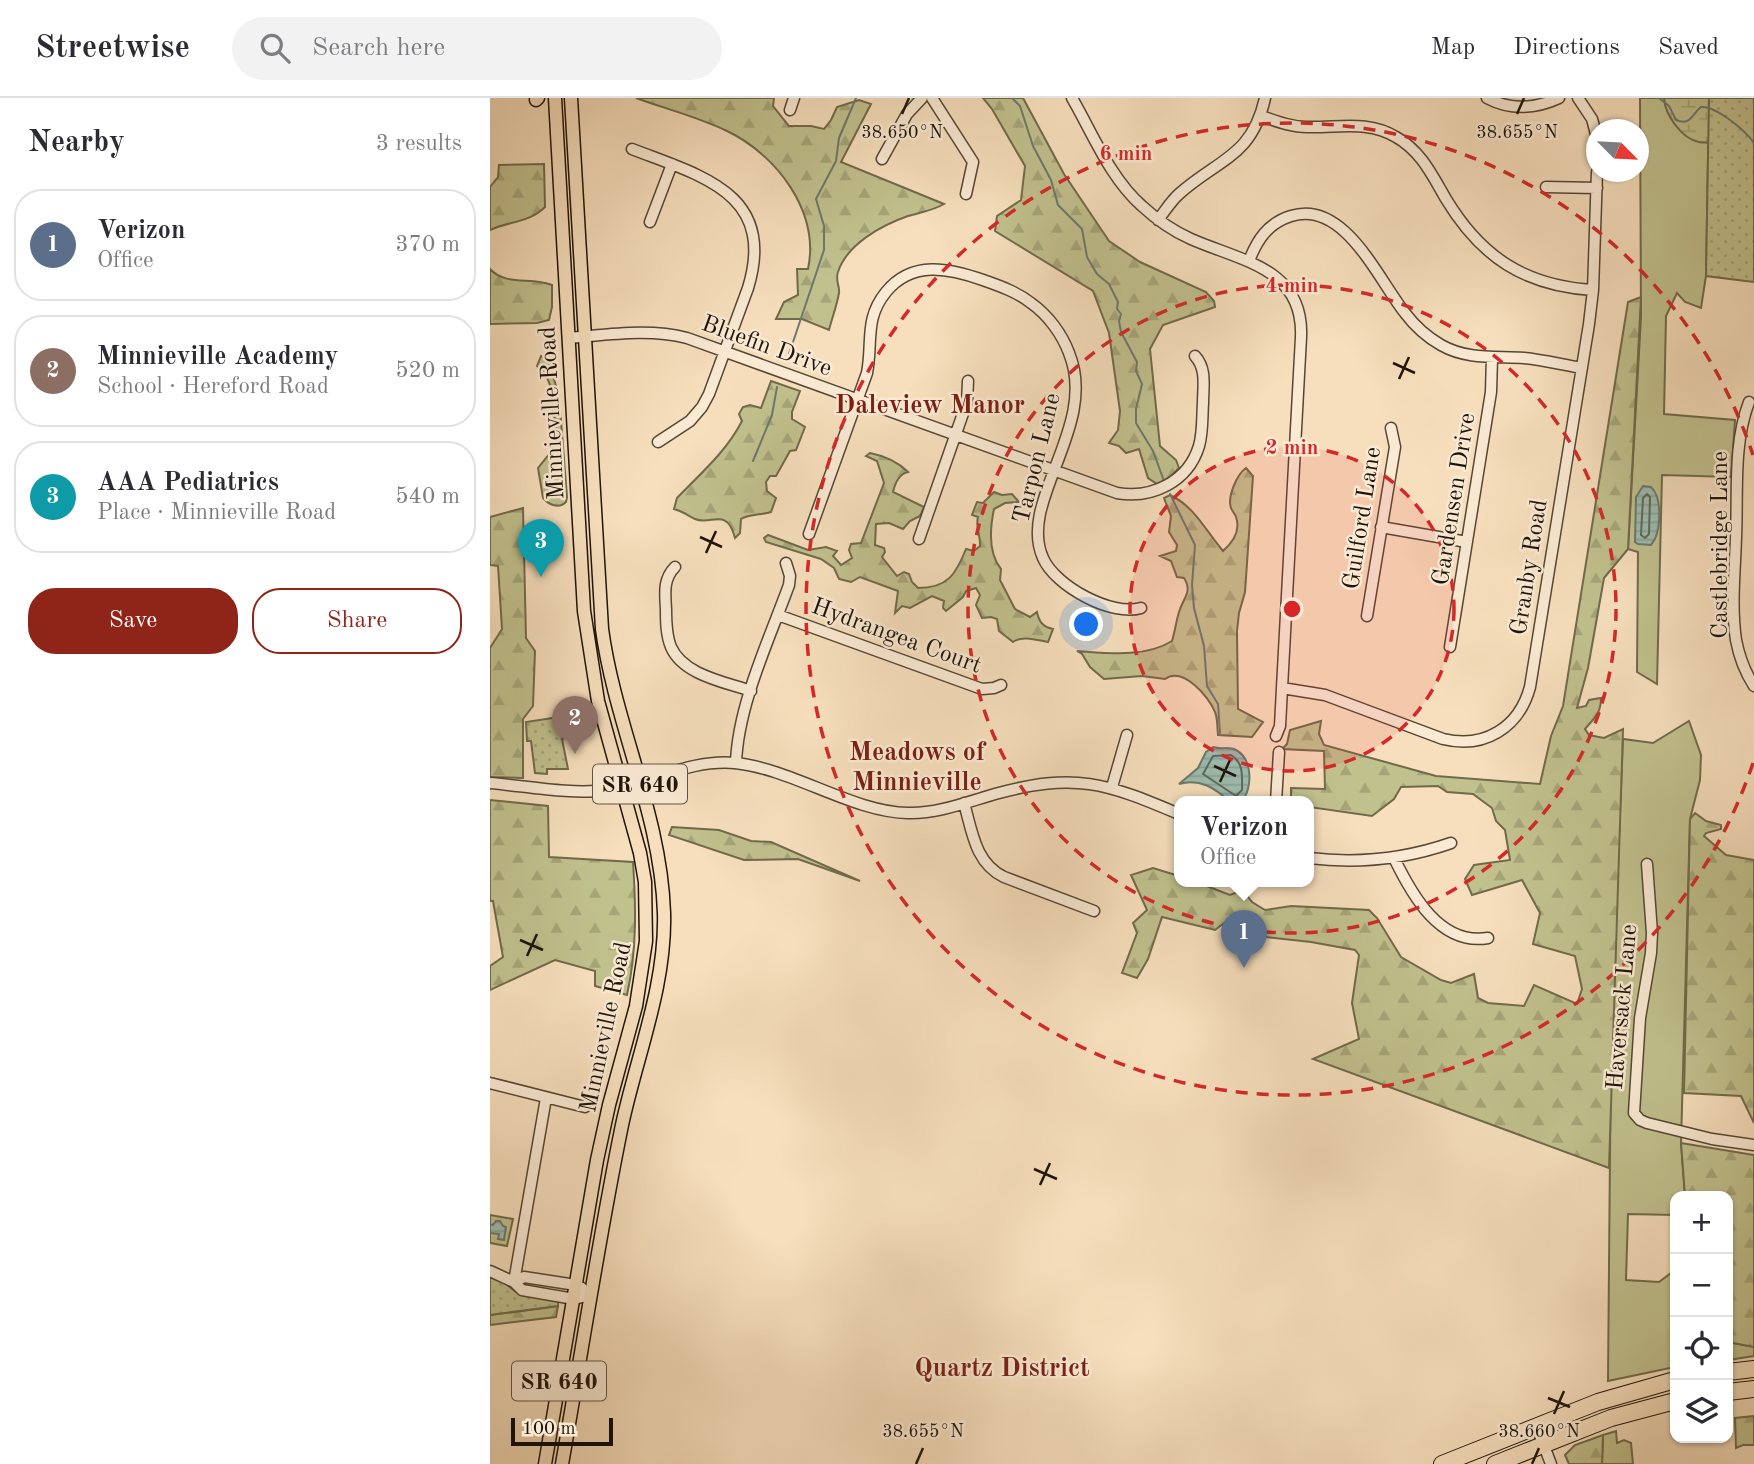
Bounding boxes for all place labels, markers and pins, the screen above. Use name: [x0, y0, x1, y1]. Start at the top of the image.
pin: 3: [518, 519, 564, 577]
centre of rings: [1280, 597, 1304, 621]
pin: 2: [552, 696, 598, 754]
pin: 1: [1221, 910, 1267, 968]

